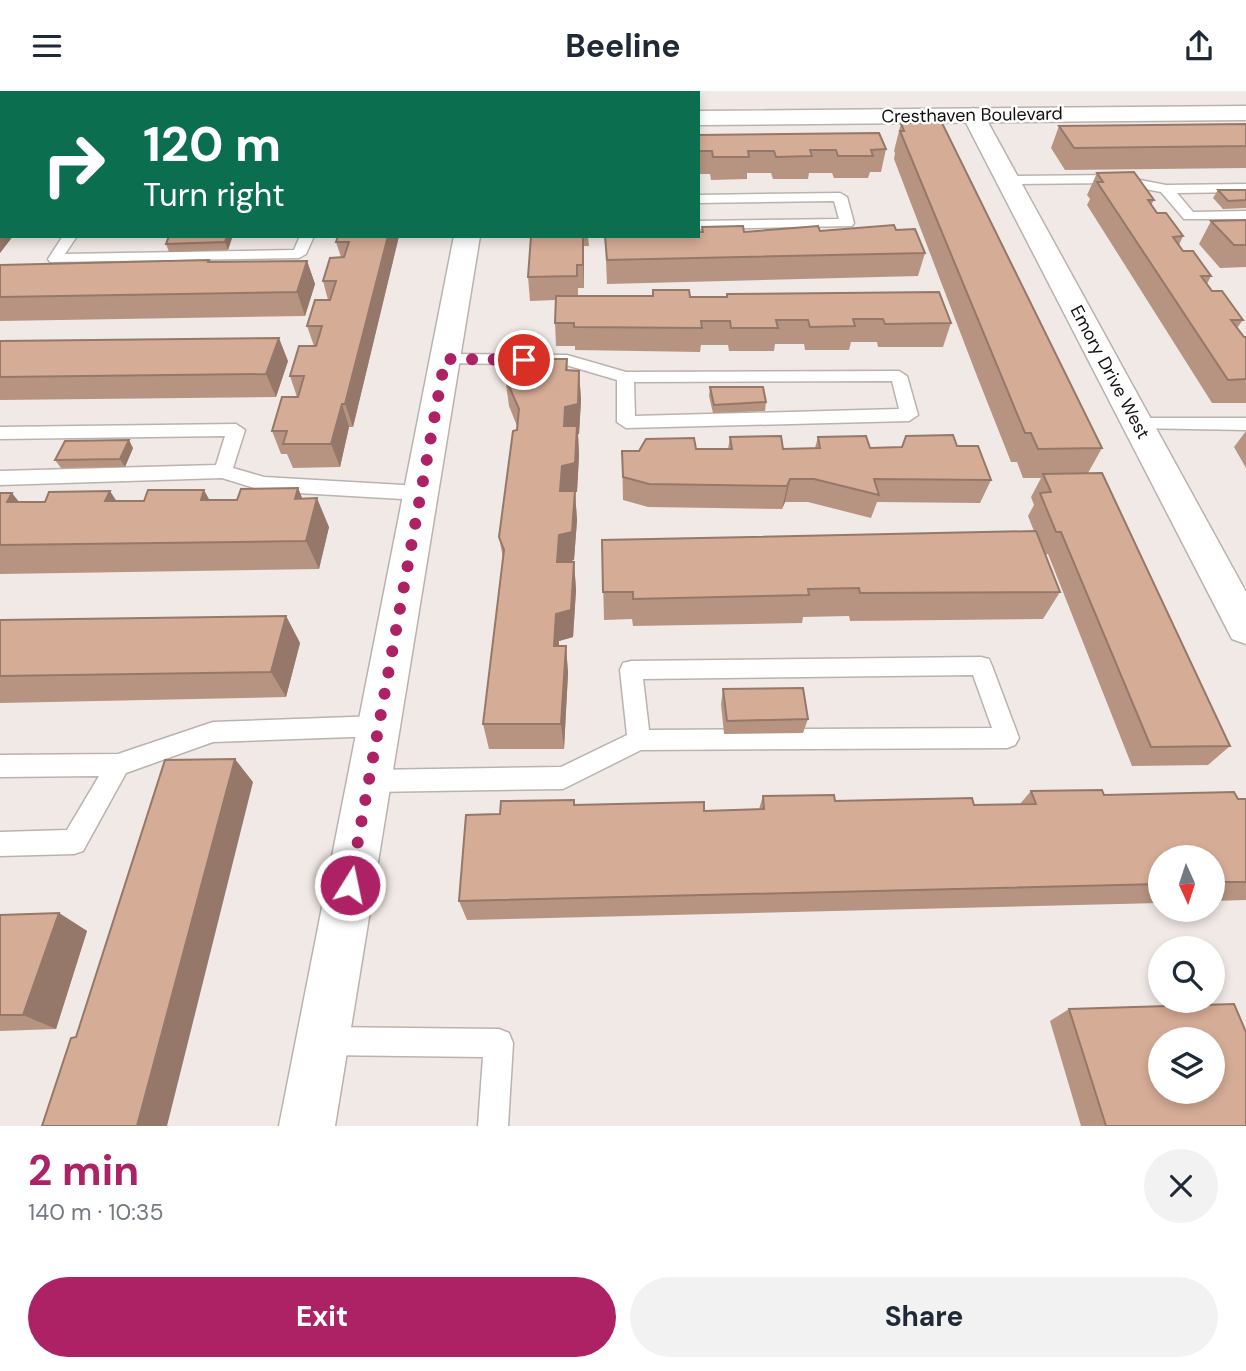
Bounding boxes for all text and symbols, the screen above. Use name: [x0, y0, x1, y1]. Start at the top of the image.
text: Beeline: [565, 25, 681, 67]
icon: menu: [28, 27, 66, 65]
icon: share: [1180, 27, 1218, 65]
street label: Cresthaven Boulevard: [881, 101, 1063, 129]
text: 120 m: [143, 112, 281, 176]
icon: right: [28, 119, 119, 210]
text: Turn right: [143, 174, 285, 216]
street label: Emory Drive West: [1065, 301, 1155, 443]
pin: [494, 330, 554, 390]
icon: arrive: [505, 341, 543, 379]
north arrow: [1148, 845, 1225, 922]
map controls: [1148, 845, 1225, 1104]
position arrow: [313, 848, 387, 922]
button: search: [1148, 936, 1225, 1013]
button: layers: [1148, 1027, 1225, 1104]
text: 2 min: [28, 1143, 139, 1198]
button: close: [1144, 1149, 1218, 1223]
text: 140 m · 10:35: [28, 1197, 163, 1227]
button: Exit: [28, 1277, 616, 1357]
button: Share: [630, 1277, 1218, 1357]

